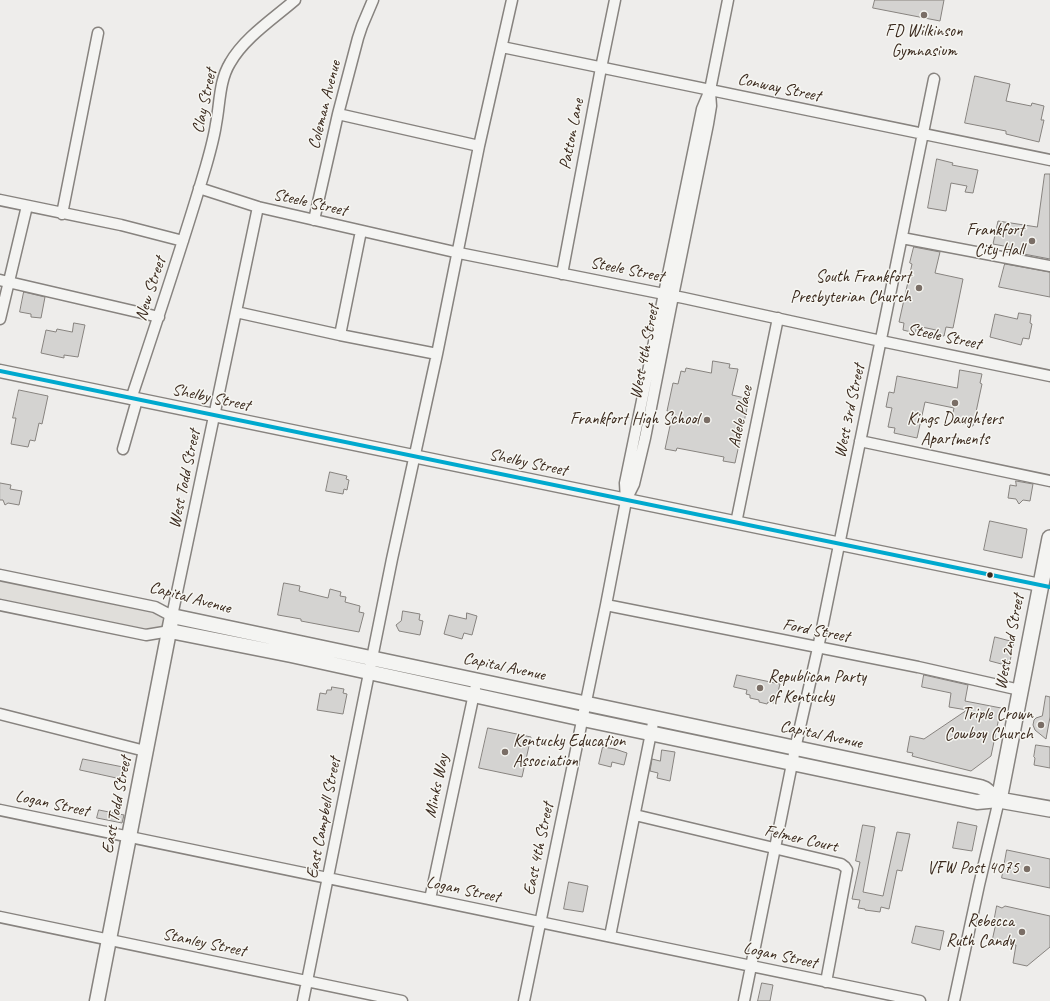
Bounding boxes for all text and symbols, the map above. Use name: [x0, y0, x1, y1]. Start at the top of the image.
marker: FD Wilkinson Gymnasium: [919, 10, 929, 20]
place label: FD Wilkinson Gymnasium: [885, 22, 963, 62]
street label: Coleman Avenue: [304, 59, 346, 151]
street label: Clay Street: [188, 67, 222, 135]
street label: Conway Street: [736, 69, 822, 107]
street label: Patton Lane: [555, 97, 589, 171]
street label: Steele Street: [271, 185, 349, 221]
place label: Frankfort City Hall: [966, 221, 1024, 261]
marker: Frankfort City Hall: [1027, 236, 1037, 246]
street label: Steele Street: [588, 253, 666, 287]
street label: New Street: [131, 255, 171, 323]
place label: South Frankfort Presbyterian Church: [790, 268, 911, 308]
marker: South Frankfort Presbyterian Church: [914, 283, 924, 293]
street label: West 4th Street: [626, 303, 664, 401]
street label: Steele Street: [905, 319, 983, 355]
street label: West 3rd Street: [830, 362, 870, 460]
street label: Shelby Street: [170, 380, 252, 416]
street label: Adele Place: [724, 384, 758, 450]
marker: Kings Daughters Apartments: [950, 398, 960, 408]
place label: Frankfort High School: [570, 410, 699, 430]
place label: Kings Daughters Apartments: [907, 410, 1003, 450]
marker: Frankfort High School: [702, 415, 712, 425]
street label: West Todd Street: [165, 428, 205, 530]
street label: Shelby Street: [487, 445, 569, 481]
unlabelled marker: [985, 570, 995, 580]
street label: Capital Avenue: [147, 577, 233, 619]
street label: West 2nd Street: [991, 593, 1029, 691]
street label: Ford Street: [781, 615, 851, 647]
street label: Capital Avenue: [461, 648, 547, 686]
place label: Republican Party of Kentucky: [768, 668, 866, 708]
marker: Republican Party of Kentucky: [755, 683, 765, 693]
place label: Triple Crown Cowboy Church: [944, 705, 1033, 745]
street label: Capital Avenue: [778, 716, 864, 754]
marker: Triple Crown Cowboy Church: [1036, 720, 1046, 730]
place label: Kentucky Education Association: [513, 732, 625, 772]
marker: Kentucky Education Association: [500, 747, 510, 757]
street label: Minks Way: [420, 752, 454, 820]
street label: East Todd Street: [98, 755, 136, 855]
street label: East Campbell Street: [302, 756, 346, 880]
street label: Logan Street: [13, 786, 91, 822]
street label: East 4th Street: [519, 801, 559, 897]
street label: Felmer Court: [763, 821, 839, 857]
place label: VFW Post 4075: [927, 859, 1019, 879]
marker: VFW Post 4075: [1022, 864, 1032, 874]
street label: Logan Street: [424, 872, 502, 908]
place label: Rebecca Ruth Candy: [946, 912, 1014, 952]
street label: Stanley Street: [160, 924, 248, 962]
marker: Rebecca Ruth Candy: [1017, 927, 1027, 937]
street label: Logan Street: [741, 938, 819, 974]

